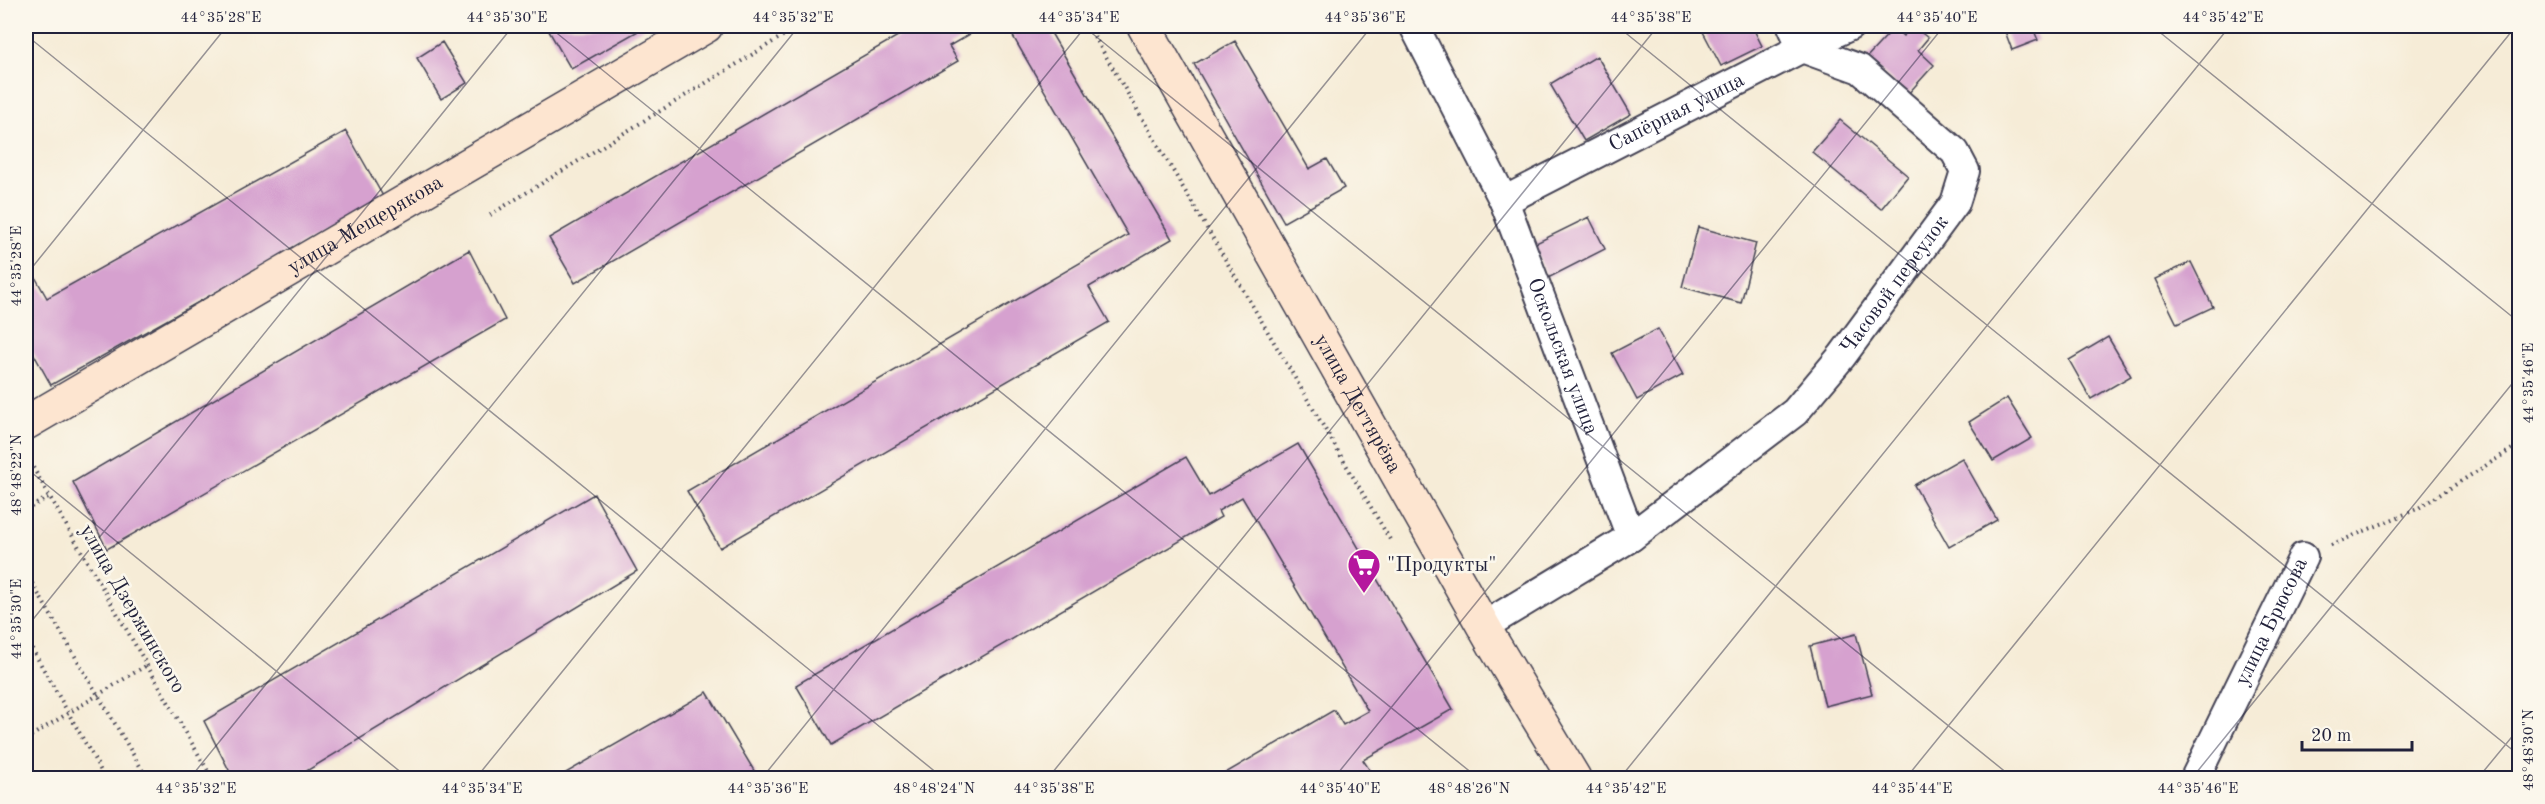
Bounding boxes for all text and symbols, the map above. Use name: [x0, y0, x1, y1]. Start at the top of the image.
text: 44°35'28"E: [181, 11, 261, 26]
text: 44°35'30"E: [467, 11, 547, 26]
text: 44°35'32"E: [753, 11, 833, 26]
text: 44°35'34"E: [1039, 11, 1119, 26]
text: 44°35'36"E: [1325, 11, 1405, 26]
text: 44°35'38"E: [1611, 11, 1691, 26]
text: 44°35'40"E: [1897, 11, 1977, 26]
text: 44°35'42"E: [2183, 11, 2263, 26]
street label: Сапёрная улица: [1606, 69, 1748, 156]
street label: улица Мещерякова: [284, 171, 447, 278]
street label: Часовой переулок: [1837, 211, 1953, 358]
text: 44°35'28"E: [10, 226, 25, 306]
street label: Оскольская улица: [1524, 275, 1602, 438]
street label: улица Дегтярёва: [1310, 331, 1405, 477]
text: 44°35'46"E: [2522, 343, 2537, 423]
text: 48°48'22"N: [10, 434, 25, 516]
street label: улица Дзержинского: [75, 521, 189, 697]
supermarket icon: "Продукты": [1346, 547, 1382, 594]
street label: улица Брюсова: [2231, 554, 2311, 689]
place label: "Продукты": [1387, 555, 1497, 576]
text: 44°35'30"E: [10, 579, 25, 659]
text: 48°48'30"N: [2522, 709, 2537, 791]
scale bar: [2302, 714, 2412, 752]
text: 20 m: [2311, 727, 2351, 745]
text: 44°35'32"E: [156, 782, 236, 797]
text: 44°35'34"E: [442, 782, 522, 797]
text: 44°35'36"E: [728, 782, 808, 797]
text: 48°48'24"N: [893, 782, 975, 797]
text: 44°35'38"E: [1014, 782, 1094, 797]
text: 44°35'40"E: [1300, 782, 1380, 797]
text: 48°48'26"N: [1428, 782, 1510, 797]
text: 44°35'42"E: [1586, 782, 1666, 797]
text: 44°35'44"E: [1872, 782, 1952, 797]
text: 44°35'46"E: [2158, 782, 2238, 797]

